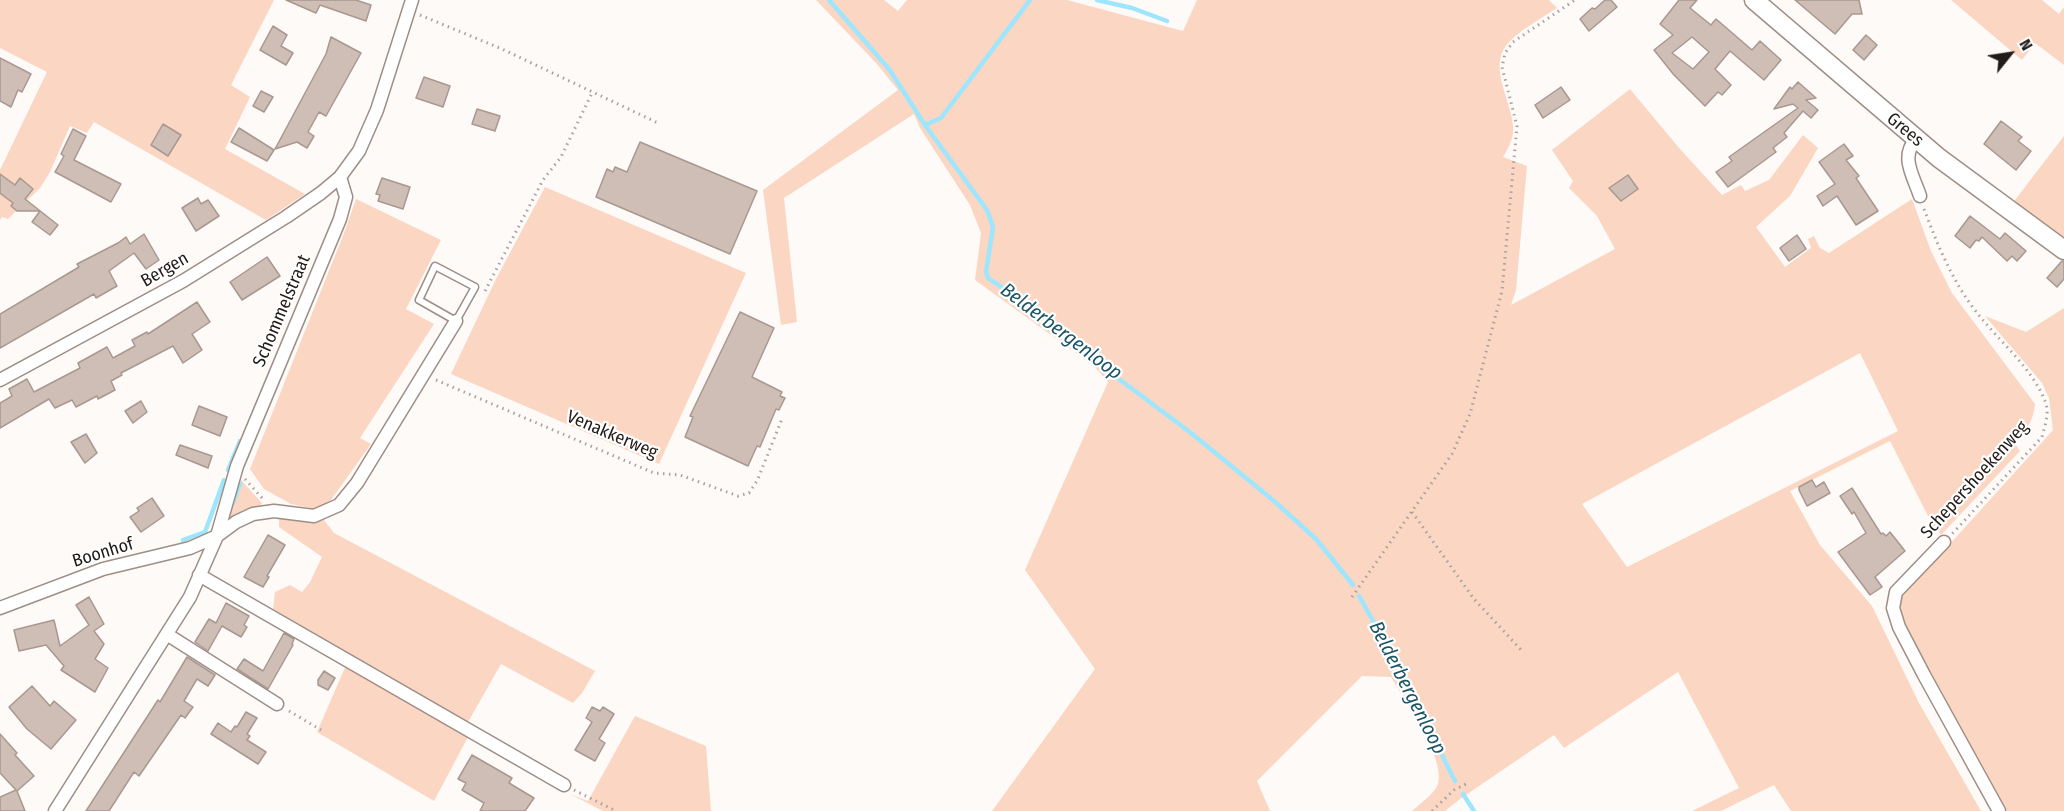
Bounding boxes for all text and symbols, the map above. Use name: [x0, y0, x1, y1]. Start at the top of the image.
north arrow: [1980, 24, 2040, 84]
text: N: [2015, 36, 2037, 54]
street label: Grees: [1882, 108, 1928, 152]
street label: Bergen: [137, 248, 193, 292]
street label: Schommelstraat: [249, 252, 315, 370]
water label: Belderbergenloop: [995, 278, 1127, 386]
street label: Venakkerweg: [563, 406, 661, 464]
street label: Schepershoekenweg: [1917, 417, 2033, 543]
street label: Boonhof: [70, 534, 136, 572]
water label: Belderbergenloop: [1363, 617, 1451, 759]

